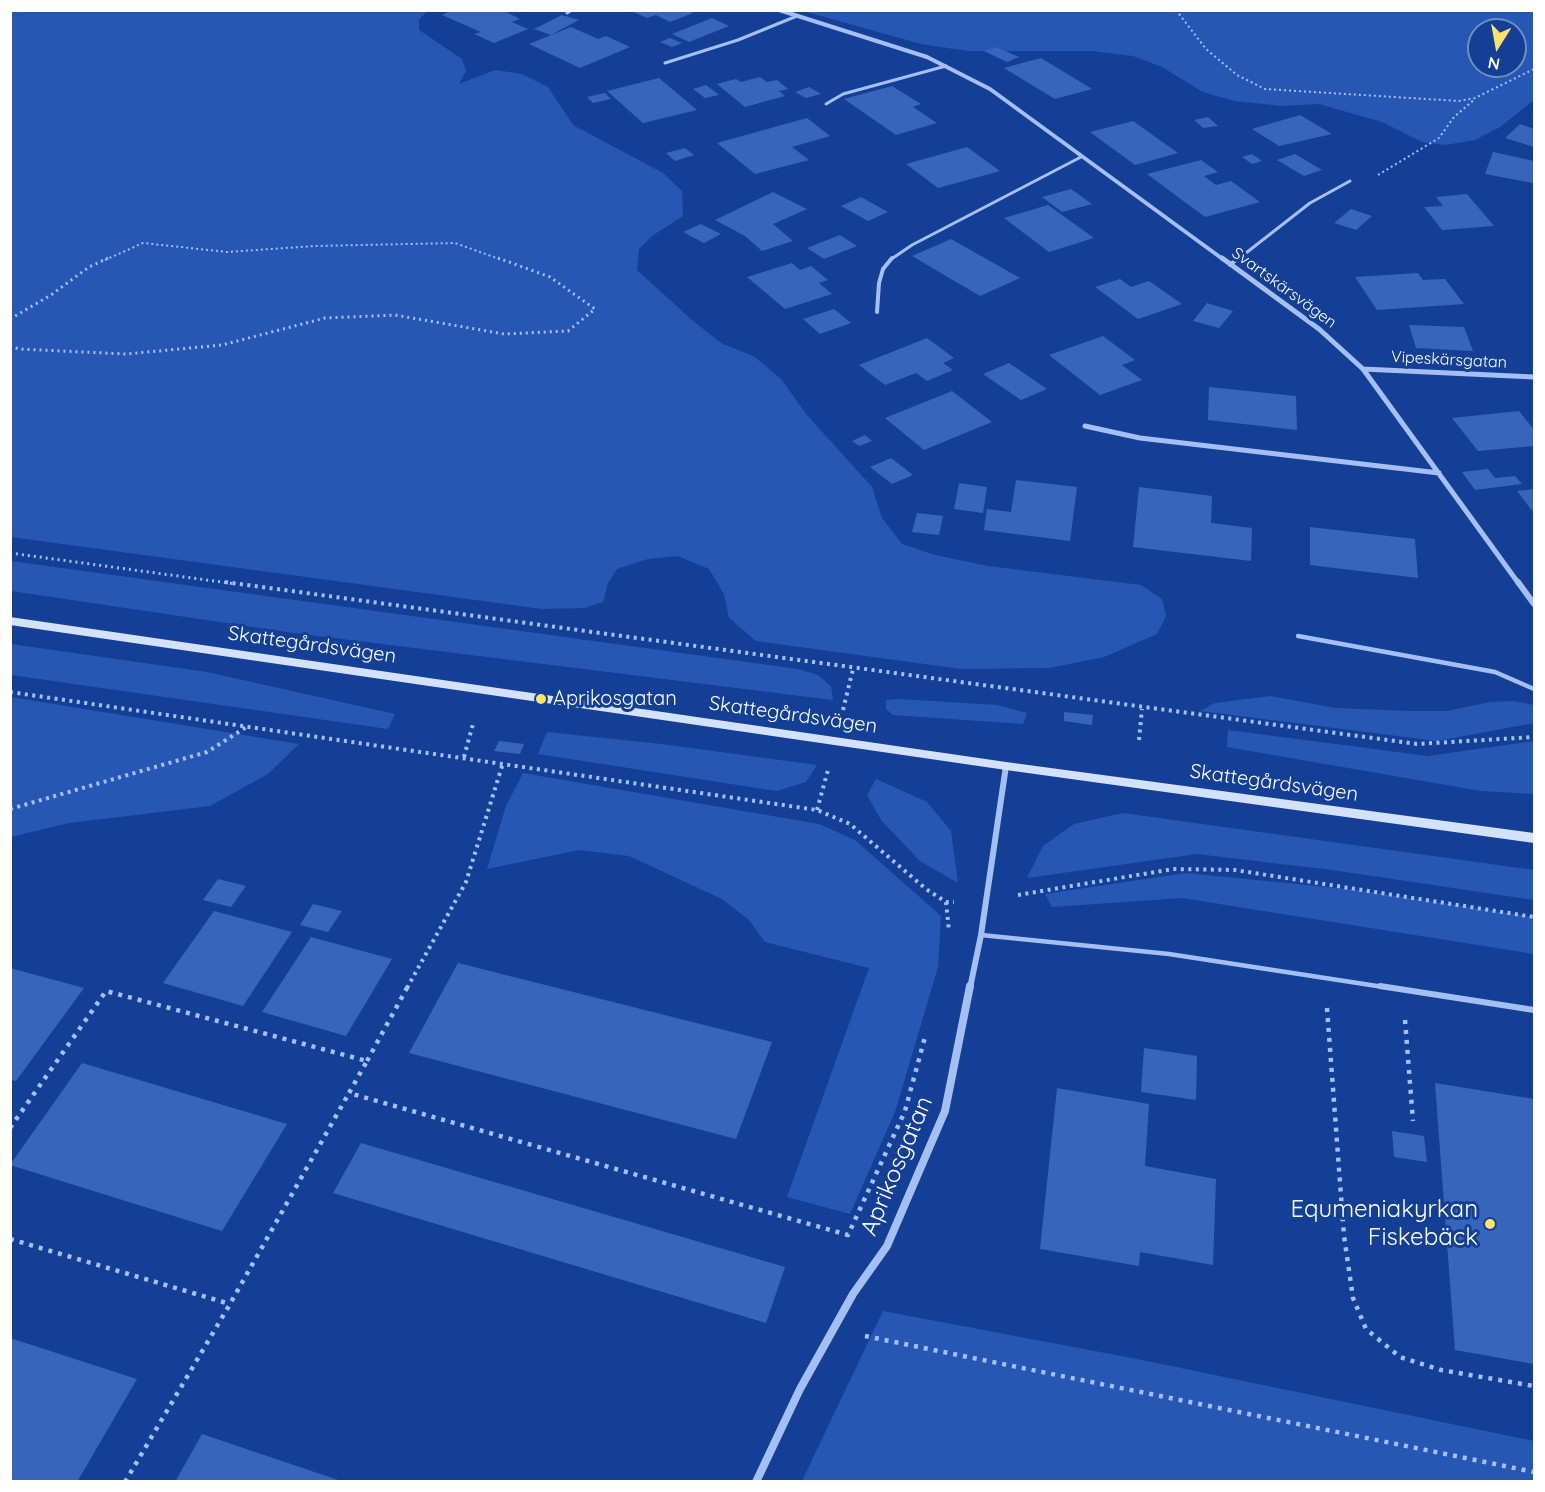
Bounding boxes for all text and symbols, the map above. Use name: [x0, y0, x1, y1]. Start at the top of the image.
north arrow: [1467, 18, 1527, 78]
text: N: [1486, 53, 1502, 75]
street label: Svartskärsvägen: [1228, 244, 1340, 332]
street label: Vipeskärsgatan: [1391, 347, 1507, 373]
street label: Skattegårdsvägen: [226, 621, 398, 669]
place label: Aprikosgatan: [553, 687, 677, 711]
street label: Skattegårdsvägen: [707, 691, 879, 739]
marker: Aprikosgatan: [534, 692, 548, 706]
street label: Skattegårdsvägen: [1188, 759, 1360, 807]
street label: Aprikosgatan: [855, 1092, 939, 1240]
place label: Equmeniakyrkan Fiskebäck: [1290, 1196, 1478, 1252]
marker: Equmeniakyrkan Fiskebäck: [1483, 1217, 1497, 1231]

